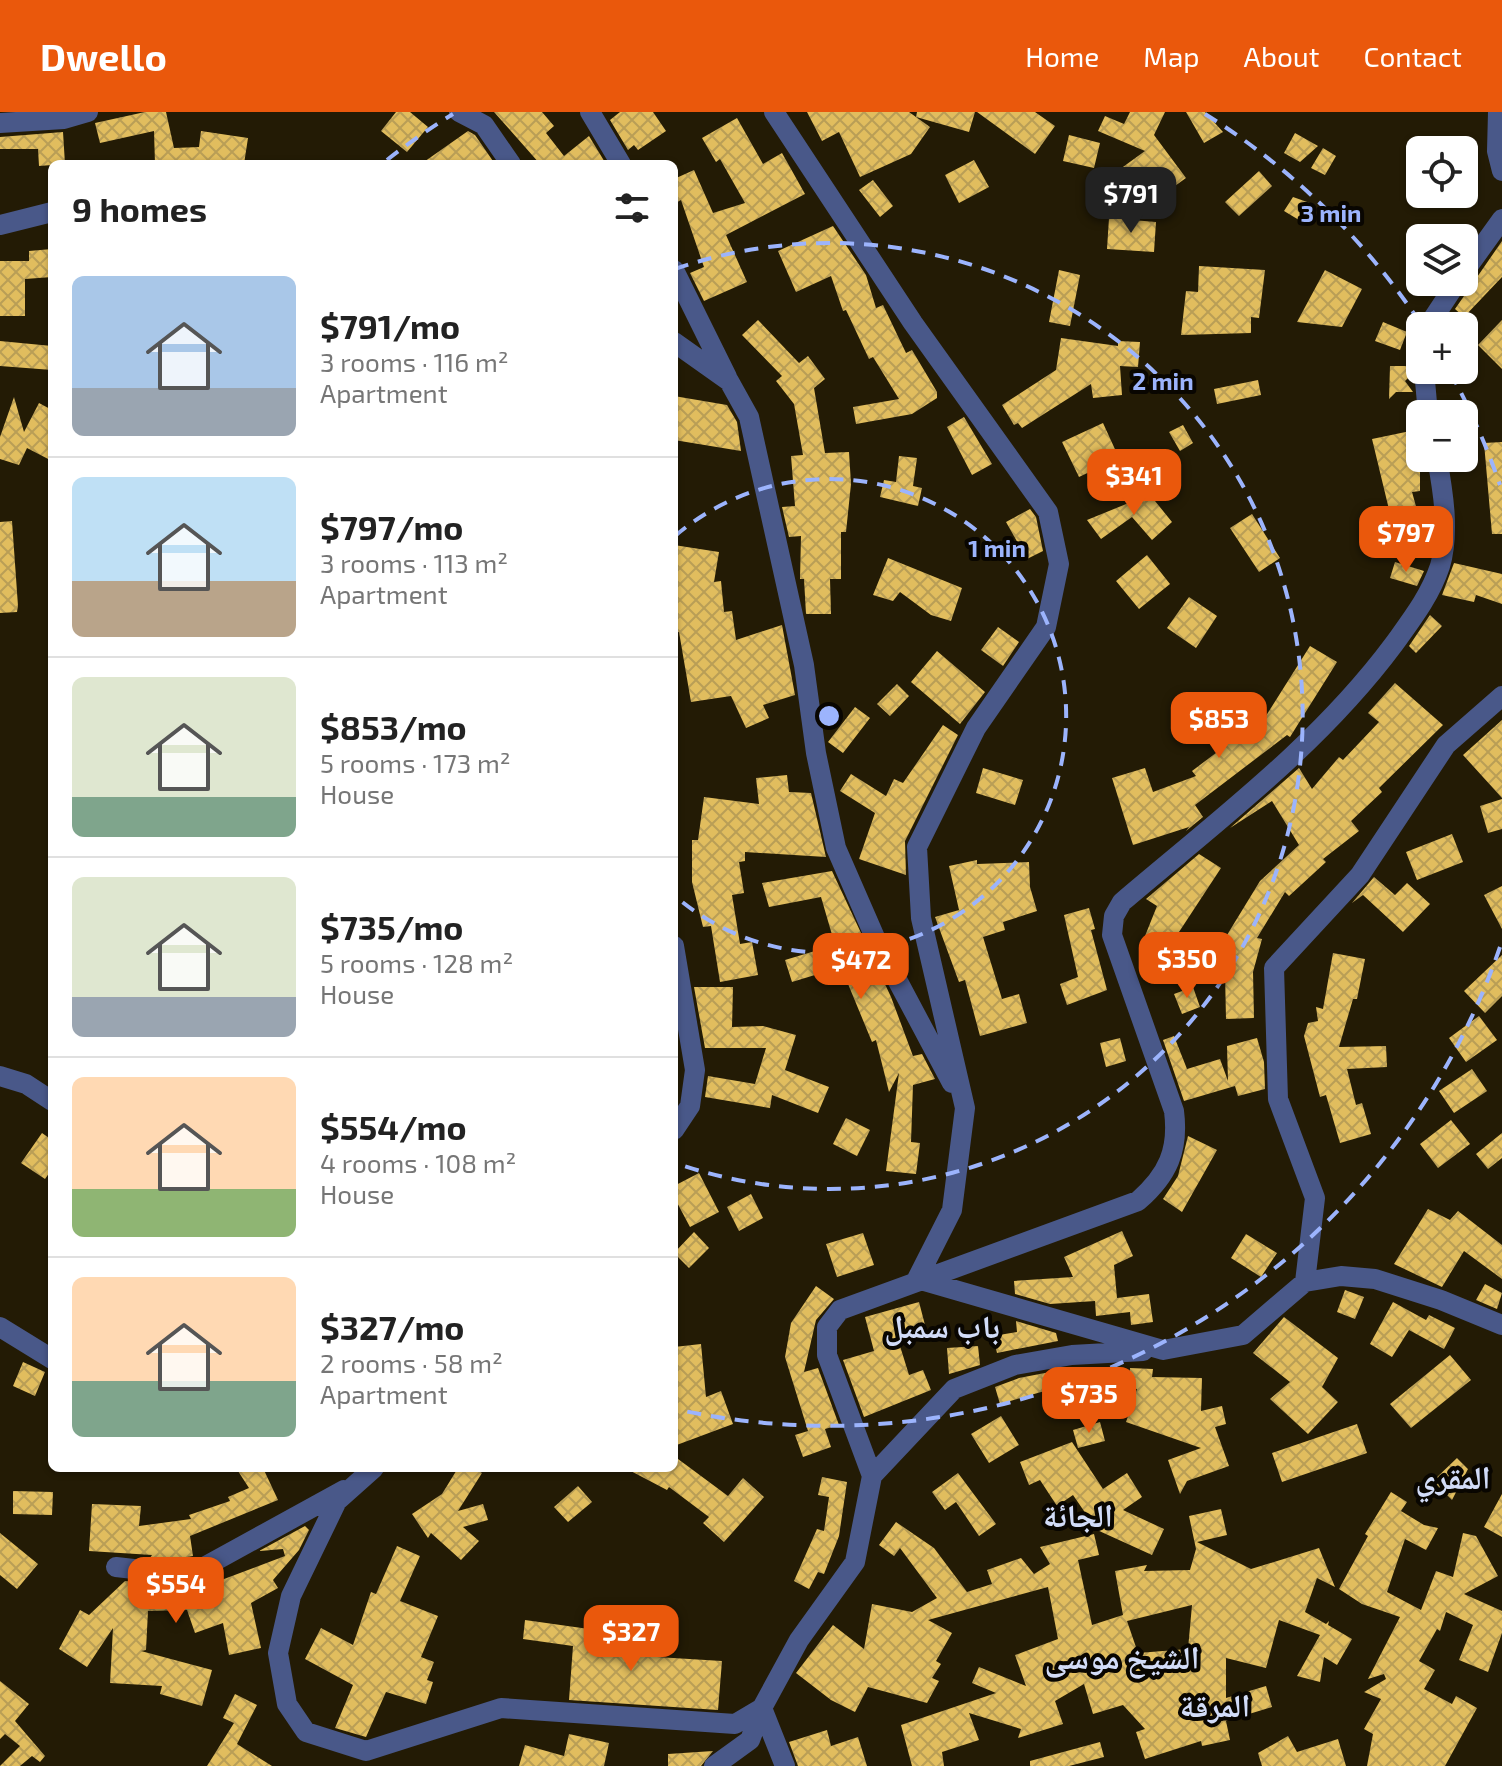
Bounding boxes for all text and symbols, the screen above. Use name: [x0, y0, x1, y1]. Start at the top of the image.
text: Dwello: [40, 33, 167, 79]
text: Home: [1025, 39, 1099, 73]
text: Map: [1143, 39, 1200, 73]
text: About: [1244, 39, 1319, 73]
text: Contact: [1363, 39, 1462, 73]
map controls: [1406, 136, 1478, 472]
button: locate: [1406, 136, 1478, 208]
pin: $791: [1084, 167, 1178, 235]
text: $791: [1103, 177, 1159, 208]
icon: filters: [610, 186, 654, 230]
text: 9 homes: [72, 188, 207, 229]
text: 3 min: [1301, 198, 1361, 227]
button: layers: [1406, 224, 1478, 296]
text: $791/mo: [320, 305, 460, 346]
icon: home: [136, 308, 232, 404]
button: +: [1406, 312, 1478, 384]
text: 3 rooms · 116 m²: [320, 346, 509, 377]
text: 2 min: [1132, 366, 1194, 395]
text: Apartment: [320, 377, 448, 408]
button: −: [1406, 400, 1478, 472]
pin: $341: [1087, 449, 1181, 517]
text: $341: [1105, 459, 1163, 490]
text: $797/mo: [320, 506, 463, 547]
pin: $797: [1359, 506, 1453, 574]
icon: home: [136, 509, 232, 605]
text: $797: [1377, 516, 1435, 547]
text: 1 min: [968, 533, 1026, 562]
text: 3 rooms · 113 m²: [320, 547, 508, 578]
text: Apartment: [320, 578, 448, 609]
pin: $853: [1172, 692, 1266, 760]
centre of rings: [815, 702, 843, 730]
text: $853: [1189, 702, 1249, 733]
text: $853/mo: [320, 706, 467, 747]
icon: home: [136, 709, 232, 805]
text: 5 rooms · 173 m²: [320, 747, 511, 778]
text: House: [320, 778, 394, 809]
text: $735/mo: [320, 906, 463, 947]
icon: home: [136, 909, 232, 1005]
pin: $350: [1140, 932, 1234, 1000]
pin: $472: [814, 933, 908, 1001]
text: $350: [1157, 942, 1217, 973]
text: $472: [831, 943, 891, 974]
text: 5 rooms · 128 m²: [320, 947, 513, 978]
text: House: [320, 978, 394, 1009]
text: $554/mo: [320, 1106, 467, 1147]
icon: home: [136, 1109, 232, 1205]
text: 4 rooms · 108 m²: [320, 1147, 516, 1178]
text: House: [320, 1178, 394, 1209]
text: $327/mo: [320, 1306, 464, 1347]
district label: باب سمبل: [884, 1306, 1000, 1346]
icon: home: [136, 1309, 232, 1405]
text: 2 rooms · 58 m²: [320, 1347, 503, 1378]
pin: $735: [1042, 1367, 1136, 1435]
text: $735: [1060, 1377, 1118, 1408]
text: Apartment: [320, 1378, 448, 1409]
district label: المقري: [1415, 1457, 1491, 1503]
district label: الجائة: [1043, 1495, 1113, 1533]
pin: $554: [129, 1557, 223, 1625]
text: $554: [146, 1567, 206, 1598]
pin: $327: [584, 1605, 678, 1673]
text: $327: [602, 1615, 660, 1646]
district label: الشيخ موسى: [1044, 1637, 1200, 1679]
district label: المرقة: [1180, 1685, 1250, 1724]

